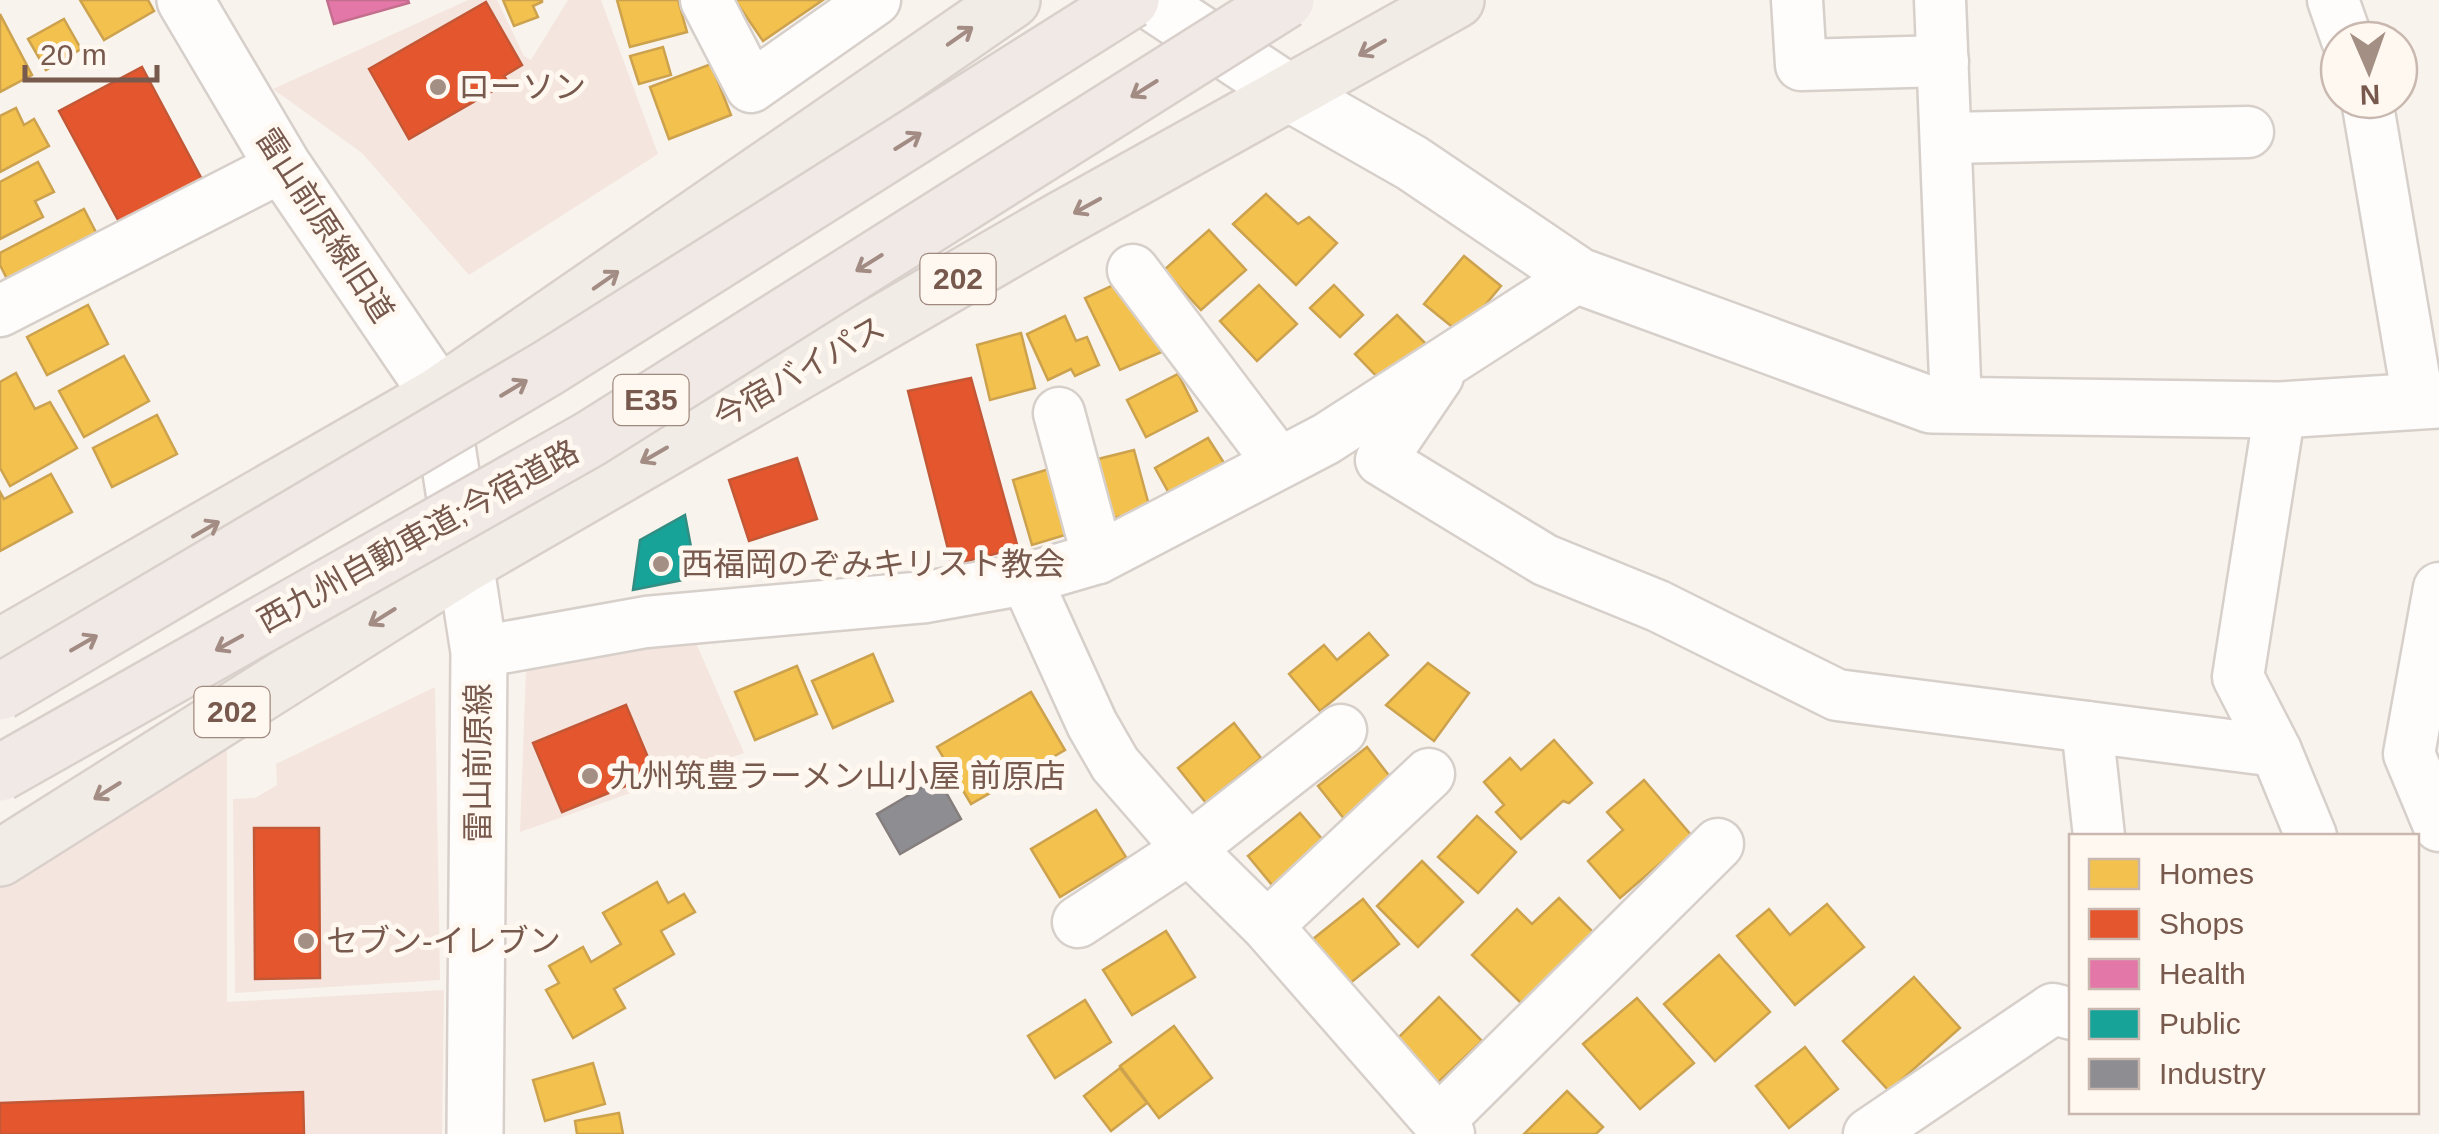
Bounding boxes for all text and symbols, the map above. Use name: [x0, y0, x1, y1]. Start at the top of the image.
scale bar: [25, 20, 158, 82]
north arrow: [2319, 20, 2419, 120]
one-way arrow: [945, 26, 973, 47]
text: 20 m: [40, 38, 107, 71]
one-way arrow: [1357, 39, 1387, 59]
place label: ローソン: [458, 69, 586, 105]
marker: ローソン: [427, 76, 449, 98]
one-way arrow: [1131, 79, 1159, 100]
text: N: [2359, 79, 2381, 110]
street label: 雷山前原線旧道: [249, 121, 401, 329]
one-way arrow: [893, 130, 922, 151]
one-way arrow: [1073, 197, 1103, 216]
one-way arrow: [856, 252, 884, 273]
road number: 202: [920, 254, 996, 304]
one-way arrow: [591, 270, 619, 291]
street label: 今宿バイパス: [707, 309, 891, 435]
road number: E35: [614, 375, 688, 425]
one-way arrow: [499, 378, 528, 398]
street label: 西九州自動車道;今宿道路: [251, 433, 585, 639]
one-way arrow: [640, 446, 669, 466]
one-way arrow: [191, 519, 220, 539]
place label: 西福岡のぞみキリスト教会: [681, 546, 1065, 582]
marker: 西福岡のぞみキリスト教会: [650, 553, 672, 575]
one-way arrow: [368, 607, 396, 627]
one-way arrow: [69, 633, 99, 653]
one-way arrow: [215, 633, 244, 653]
street label: 雷山前原線: [460, 683, 496, 843]
road number: 202: [194, 687, 270, 737]
place label: 九州筑豊ラーメン山小屋 前原店: [610, 758, 1066, 794]
marker: 九州筑豊ラーメン山小屋 前原店: [579, 765, 601, 787]
one-way arrow: [93, 780, 122, 801]
legend: [2069, 834, 2419, 1114]
text: Homes: [2159, 857, 2254, 890]
text: Shops: [2159, 907, 2244, 940]
place label: セブン-イレブン: [326, 923, 561, 959]
marker: セブン-イレブン: [295, 930, 317, 952]
text: Health: [2159, 957, 2246, 990]
text: Public: [2159, 1007, 2241, 1040]
text: Industry: [2159, 1057, 2266, 1090]

